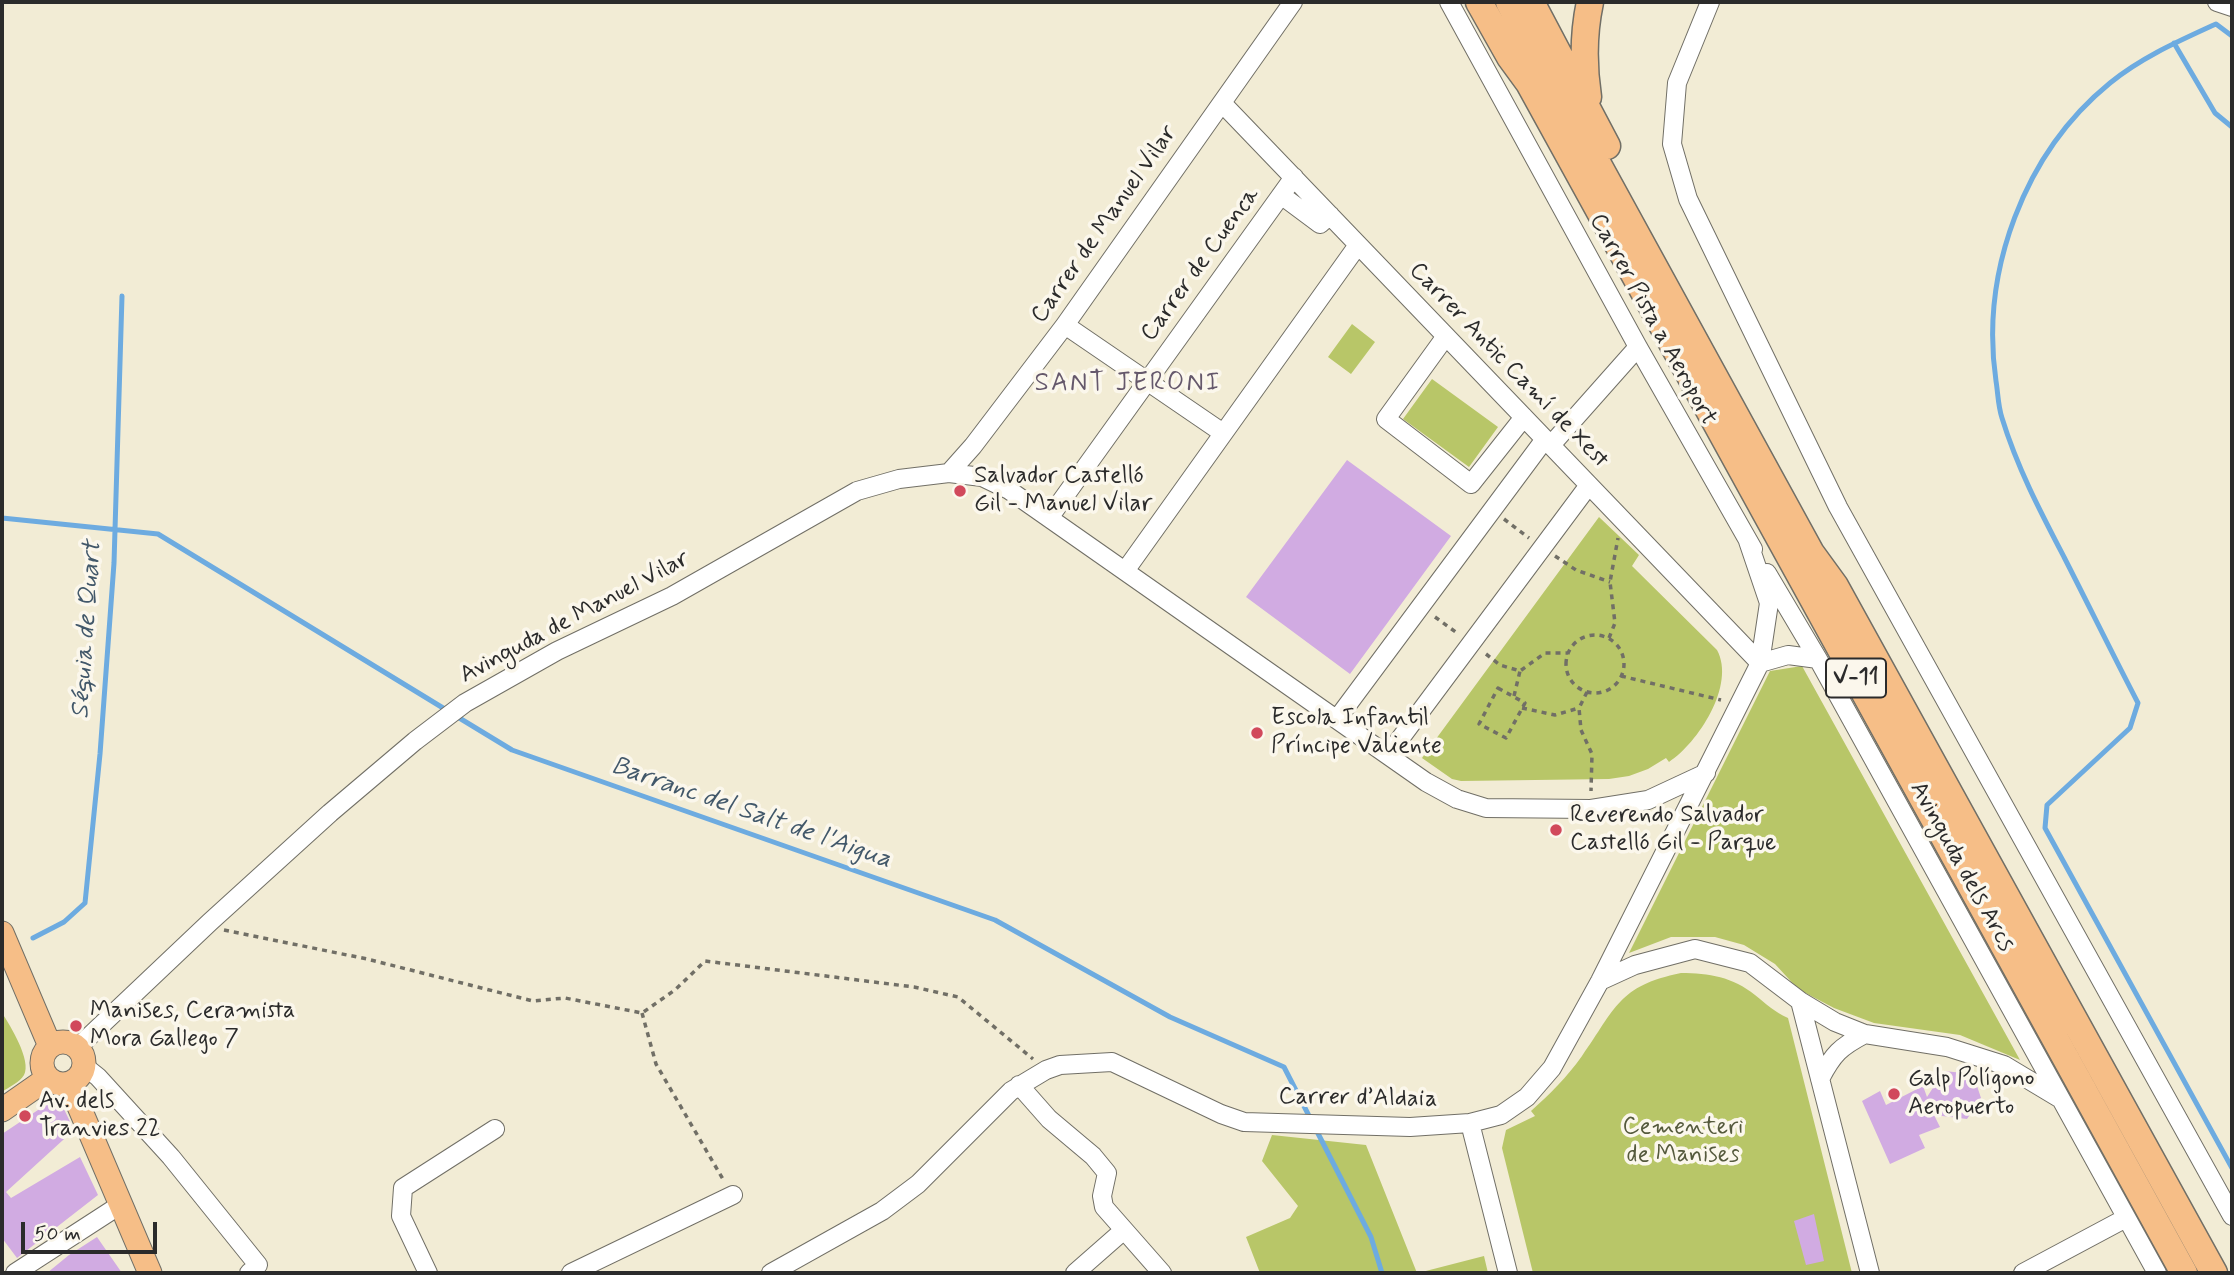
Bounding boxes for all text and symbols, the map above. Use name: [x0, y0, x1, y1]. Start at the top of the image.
street label: Carrer de Manuel Vilar: [1026, 121, 1184, 329]
street label: Carrer de Cuenca: [1135, 182, 1267, 348]
street label: Carrer Pista a Aeroport: [1582, 209, 1722, 431]
street label: Carrer Antic Camí de Xest: [1402, 257, 1614, 475]
district label: SANT JERONI: [1038, 369, 1218, 401]
place label: Salvador Castelló Gil - Manuel Vilar: [974, 463, 1152, 519]
marker: Salvador Castelló Gil - Manuel Vilar: [952, 483, 968, 499]
water label: Séquia de Quart: [66, 540, 110, 720]
street label: Avinguda de Manuel Vilar: [455, 545, 695, 691]
road number: V-11: [1826, 658, 1886, 698]
place label: Escola Infantil Príncipe Valiente: [1271, 705, 1442, 761]
marker: Escola Infantil Príncipe Valiente: [1249, 725, 1265, 741]
water label: Barranc del Salt de l'Aigua: [607, 751, 895, 877]
street label: Avinguda dels Arcs: [1902, 777, 2020, 957]
place label: Reverendo Salvador Castelló Gil - Parque: [1570, 802, 1776, 858]
marker: Reverendo Salvador Castelló Gil - Parque: [1548, 822, 1564, 838]
place label: Manises, Ceramista Mora Gallego 7: [90, 998, 295, 1054]
marker: Manises, Ceramista Mora Gallego 7: [68, 1018, 84, 1034]
place label: Galp Polígono Aeropuerto: [1908, 1066, 2034, 1122]
street label: Carrer d’Aldaia: [1278, 1083, 1438, 1115]
marker: Galp Polígono Aeropuerto: [1886, 1086, 1902, 1102]
place label: Av. dels Tranvies 22: [39, 1088, 160, 1144]
marker: Av. dels Tranvies 22: [17, 1108, 33, 1124]
park label: Cementeri de Manises: [1623, 1114, 1743, 1170]
scale bar: [24, 1208, 161, 1252]
text: 50 m: [34, 1220, 81, 1248]

